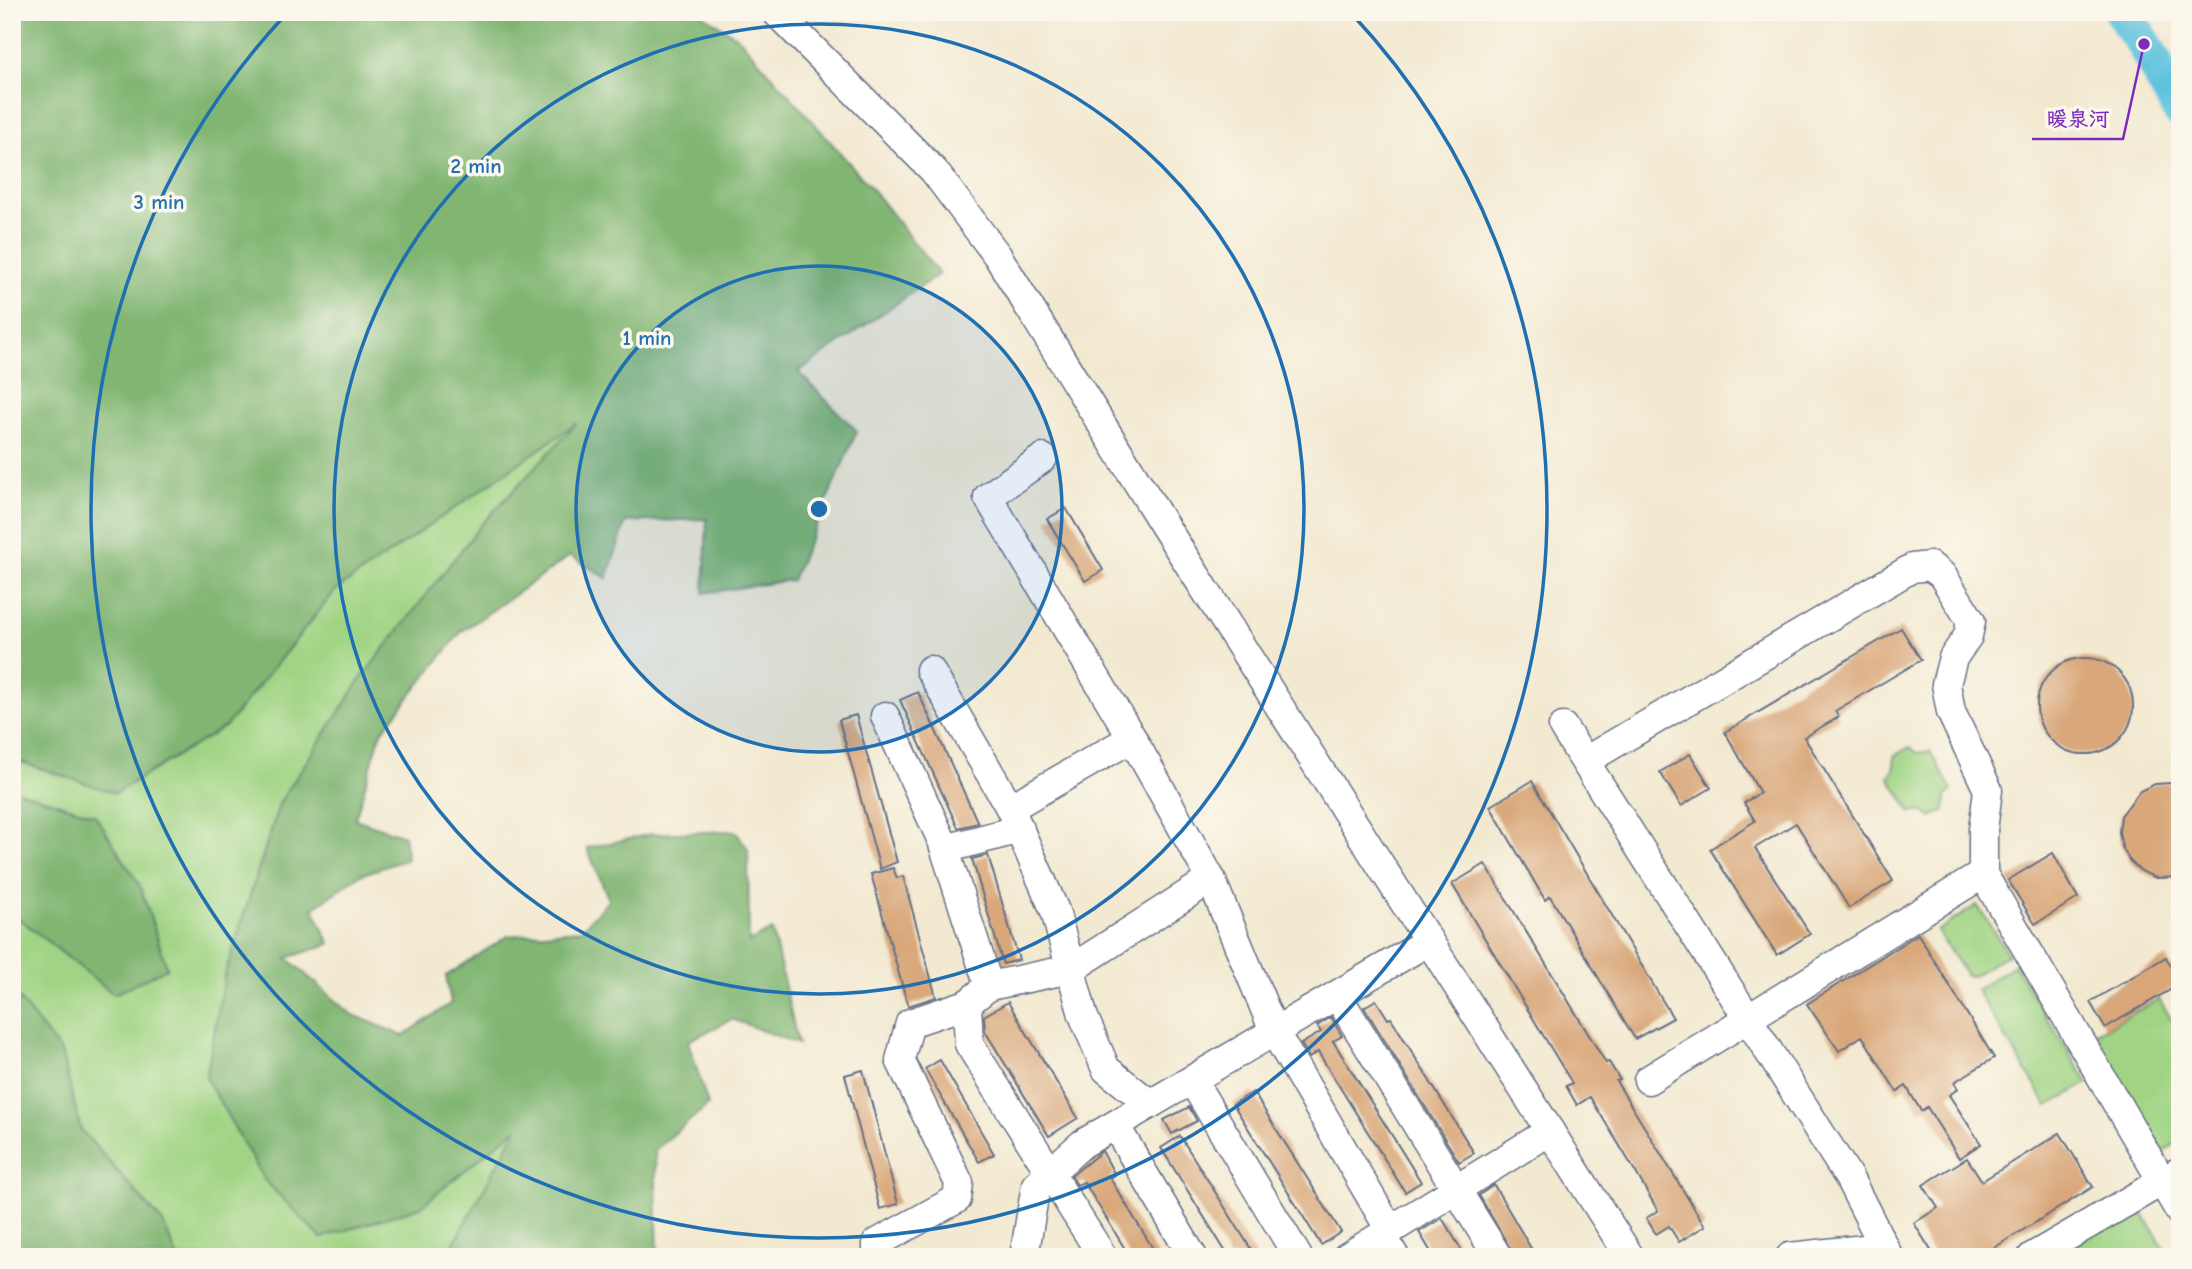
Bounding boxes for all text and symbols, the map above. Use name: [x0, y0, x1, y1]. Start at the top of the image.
callout: 暖泉河: [2032, 97, 2123, 139]
text: 暖泉河: [2047, 107, 2110, 131]
text: 2 min: [450, 154, 502, 178]
text: 3 min: [133, 190, 185, 214]
text: 1 min: [623, 326, 671, 350]
centre of rings: [807, 497, 831, 521]

